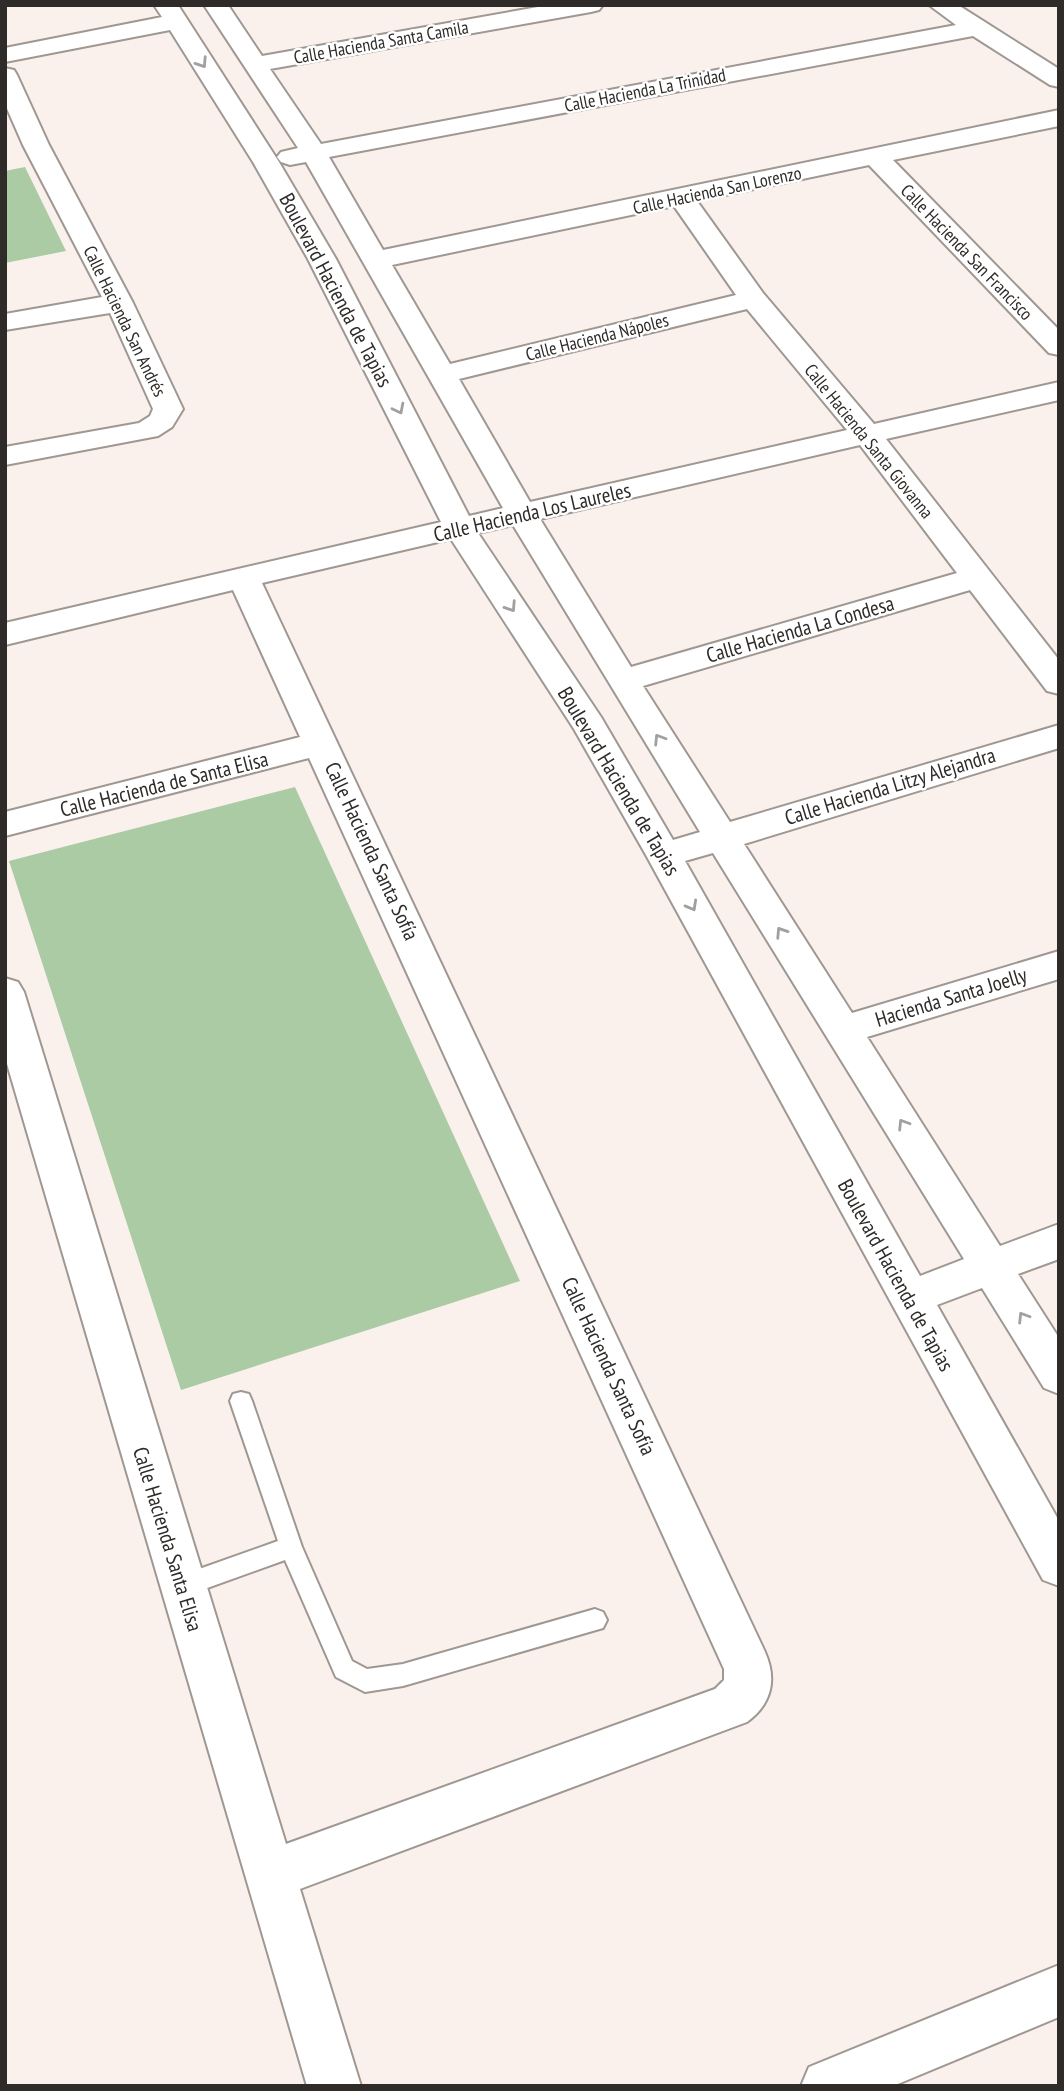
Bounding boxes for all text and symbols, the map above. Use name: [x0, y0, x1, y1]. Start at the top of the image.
street label: Calle Hacienda Santa Camila: [292, 15, 470, 69]
one-way arrow: [194, 55, 206, 68]
street label: Calle Hacienda La Trinidad: [562, 63, 728, 117]
street label: Calle Hacienda San Lorenzo: [631, 161, 804, 219]
street label: Calle Hacienda San Francisco: [896, 179, 1038, 325]
street label: Boulevard Hacienda de Tapias: [273, 189, 399, 391]
street label: Calle Hacienda San Andrés: [79, 242, 171, 400]
street label: Calle Hacienda Nápoles: [523, 308, 671, 366]
street label: Calle Hacienda Santa Giovanna: [799, 359, 939, 523]
one-way arrow: [391, 402, 405, 414]
street label: Calle Hacienda Los Laureles: [431, 476, 633, 548]
street label: Calle Hacienda La Condesa: [703, 589, 897, 669]
one-way arrow: [503, 599, 516, 612]
street label: Boulevard Hacienda de Tapias: [552, 682, 686, 880]
one-way arrow: [655, 734, 668, 747]
street label: Calle Hacienda Litzy Alejandra: [781, 741, 999, 831]
street label: Calle Hacienda de Santa Elisa: [57, 745, 271, 823]
street label: Calle Hacienda Santa Sofía: [319, 758, 425, 944]
one-way arrow: [684, 899, 697, 911]
one-way arrow: [777, 926, 790, 939]
street label: Hacienda Santa Joelly: [872, 961, 1030, 1033]
one-way arrow: [898, 1119, 911, 1132]
street label: Boulevard Hacienda de Tapias: [832, 1174, 960, 1376]
street label: Calle Hacienda Santa Sofía: [556, 1273, 662, 1459]
one-way arrow: [1018, 1312, 1031, 1325]
street label: Calle Hacienda Santa Elisa: [127, 1444, 209, 1634]

